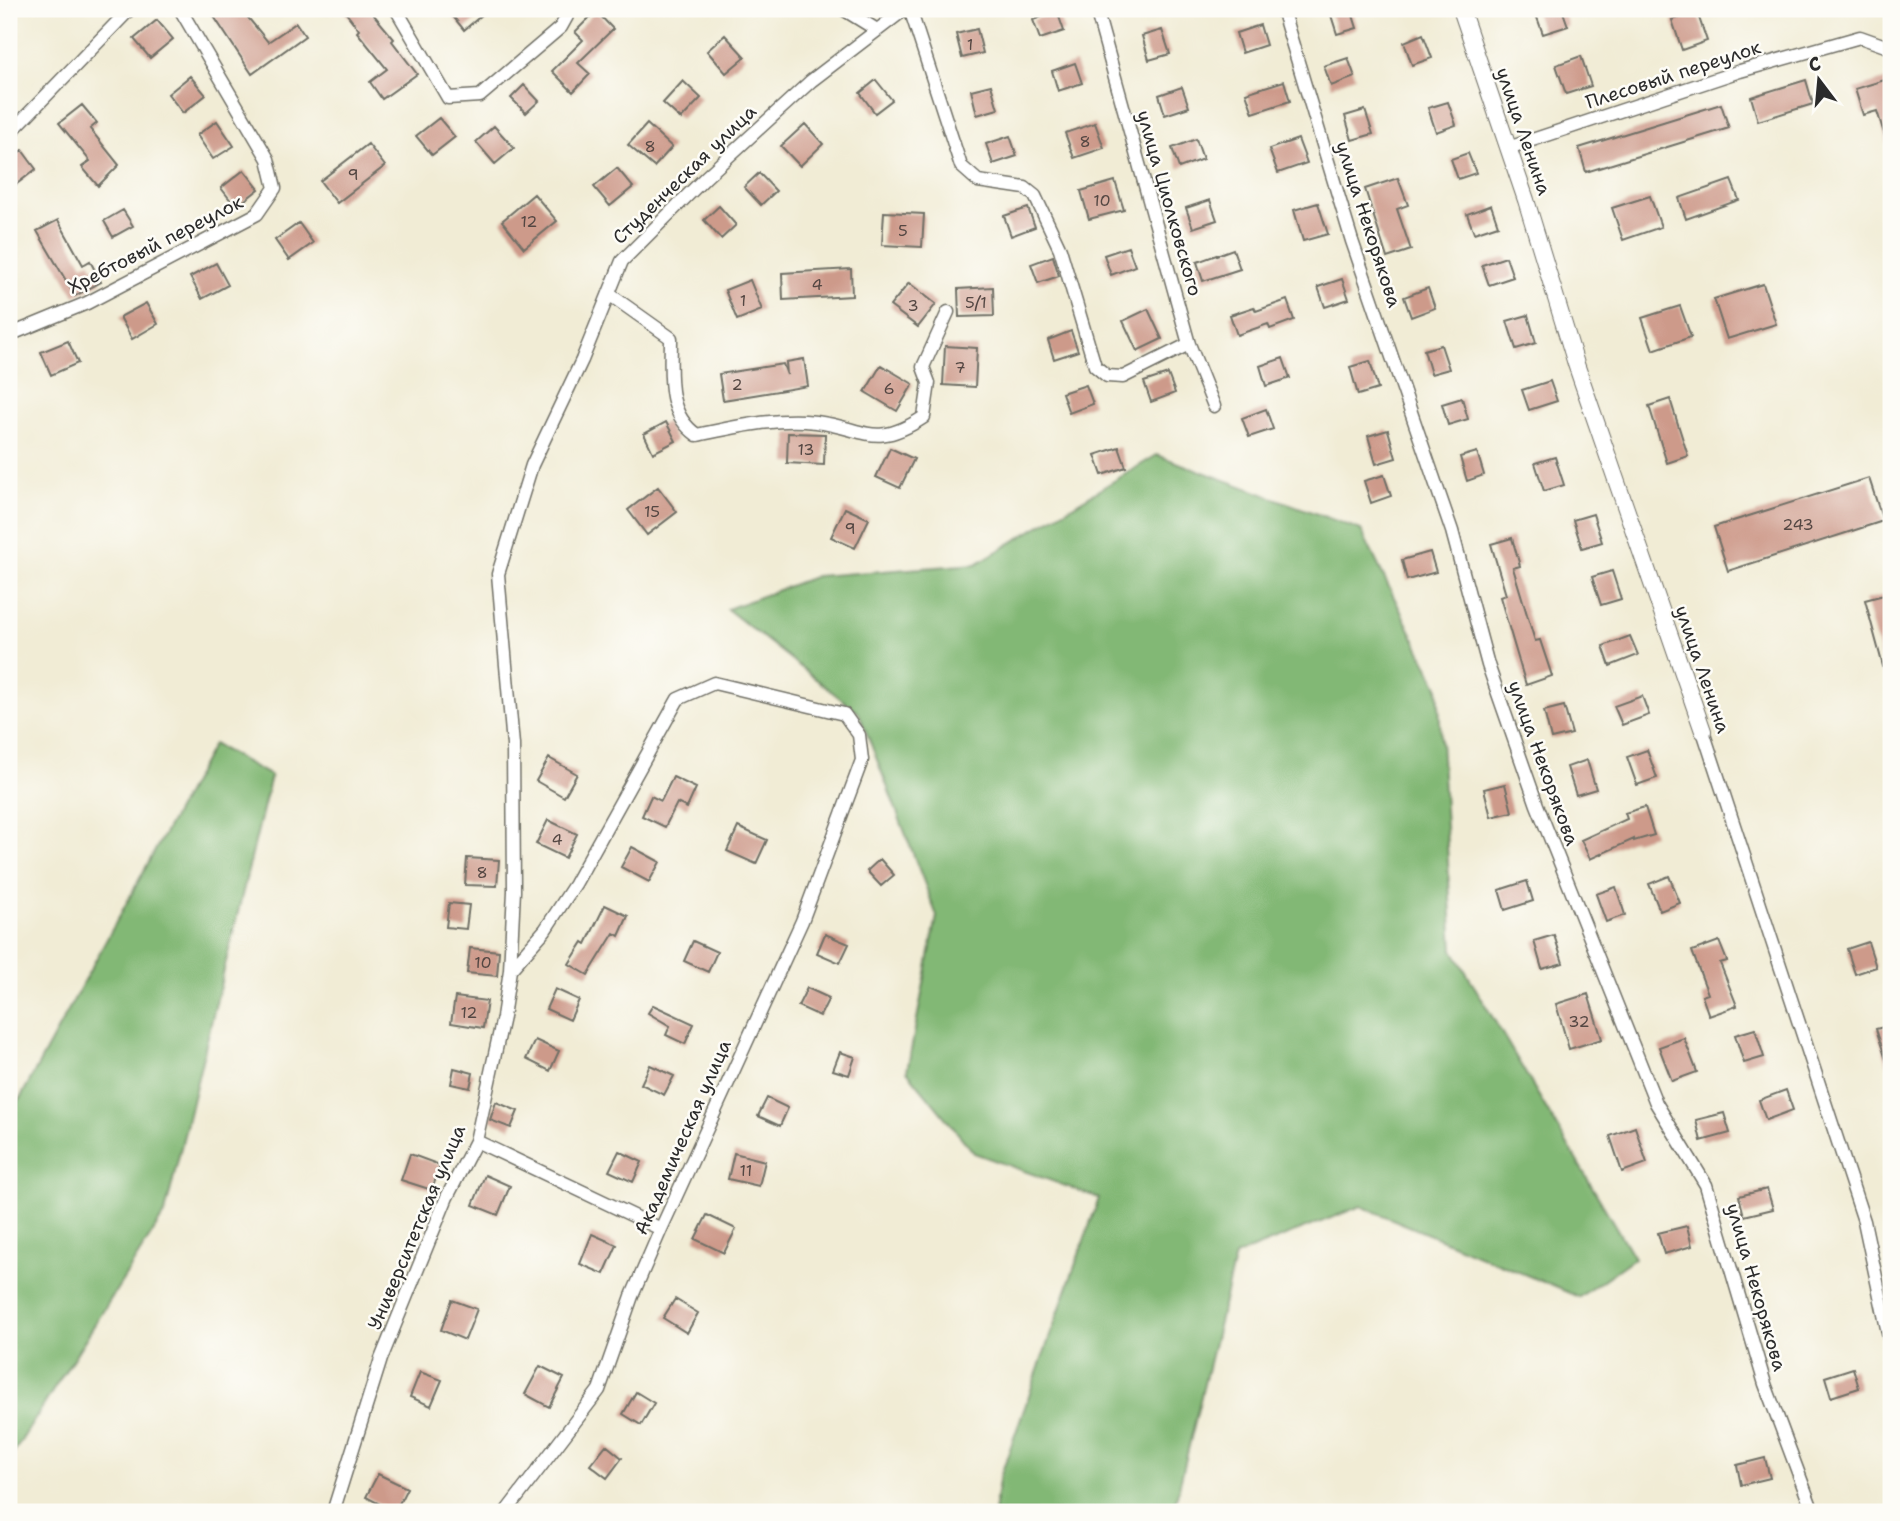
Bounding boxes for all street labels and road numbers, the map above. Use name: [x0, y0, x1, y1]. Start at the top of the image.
street label: Плесовый переулок: [1582, 34, 1764, 115]
street label: улица Ленина: [1490, 64, 1557, 198]
street label: Студенческая улица: [607, 99, 762, 250]
street label: улица Циолковского: [1131, 107, 1208, 299]
street label: улица Некорякова: [1330, 138, 1407, 311]
street label: Хребтовый переулок: [63, 189, 247, 300]
street label: улица Ленина: [1669, 602, 1736, 736]
street label: улица Некорякова: [1502, 677, 1585, 849]
street label: Академическая улица: [628, 1036, 737, 1239]
street label: Университетская улица: [362, 1121, 471, 1334]
street label: улица Некорякова: [1721, 1200, 1793, 1374]

